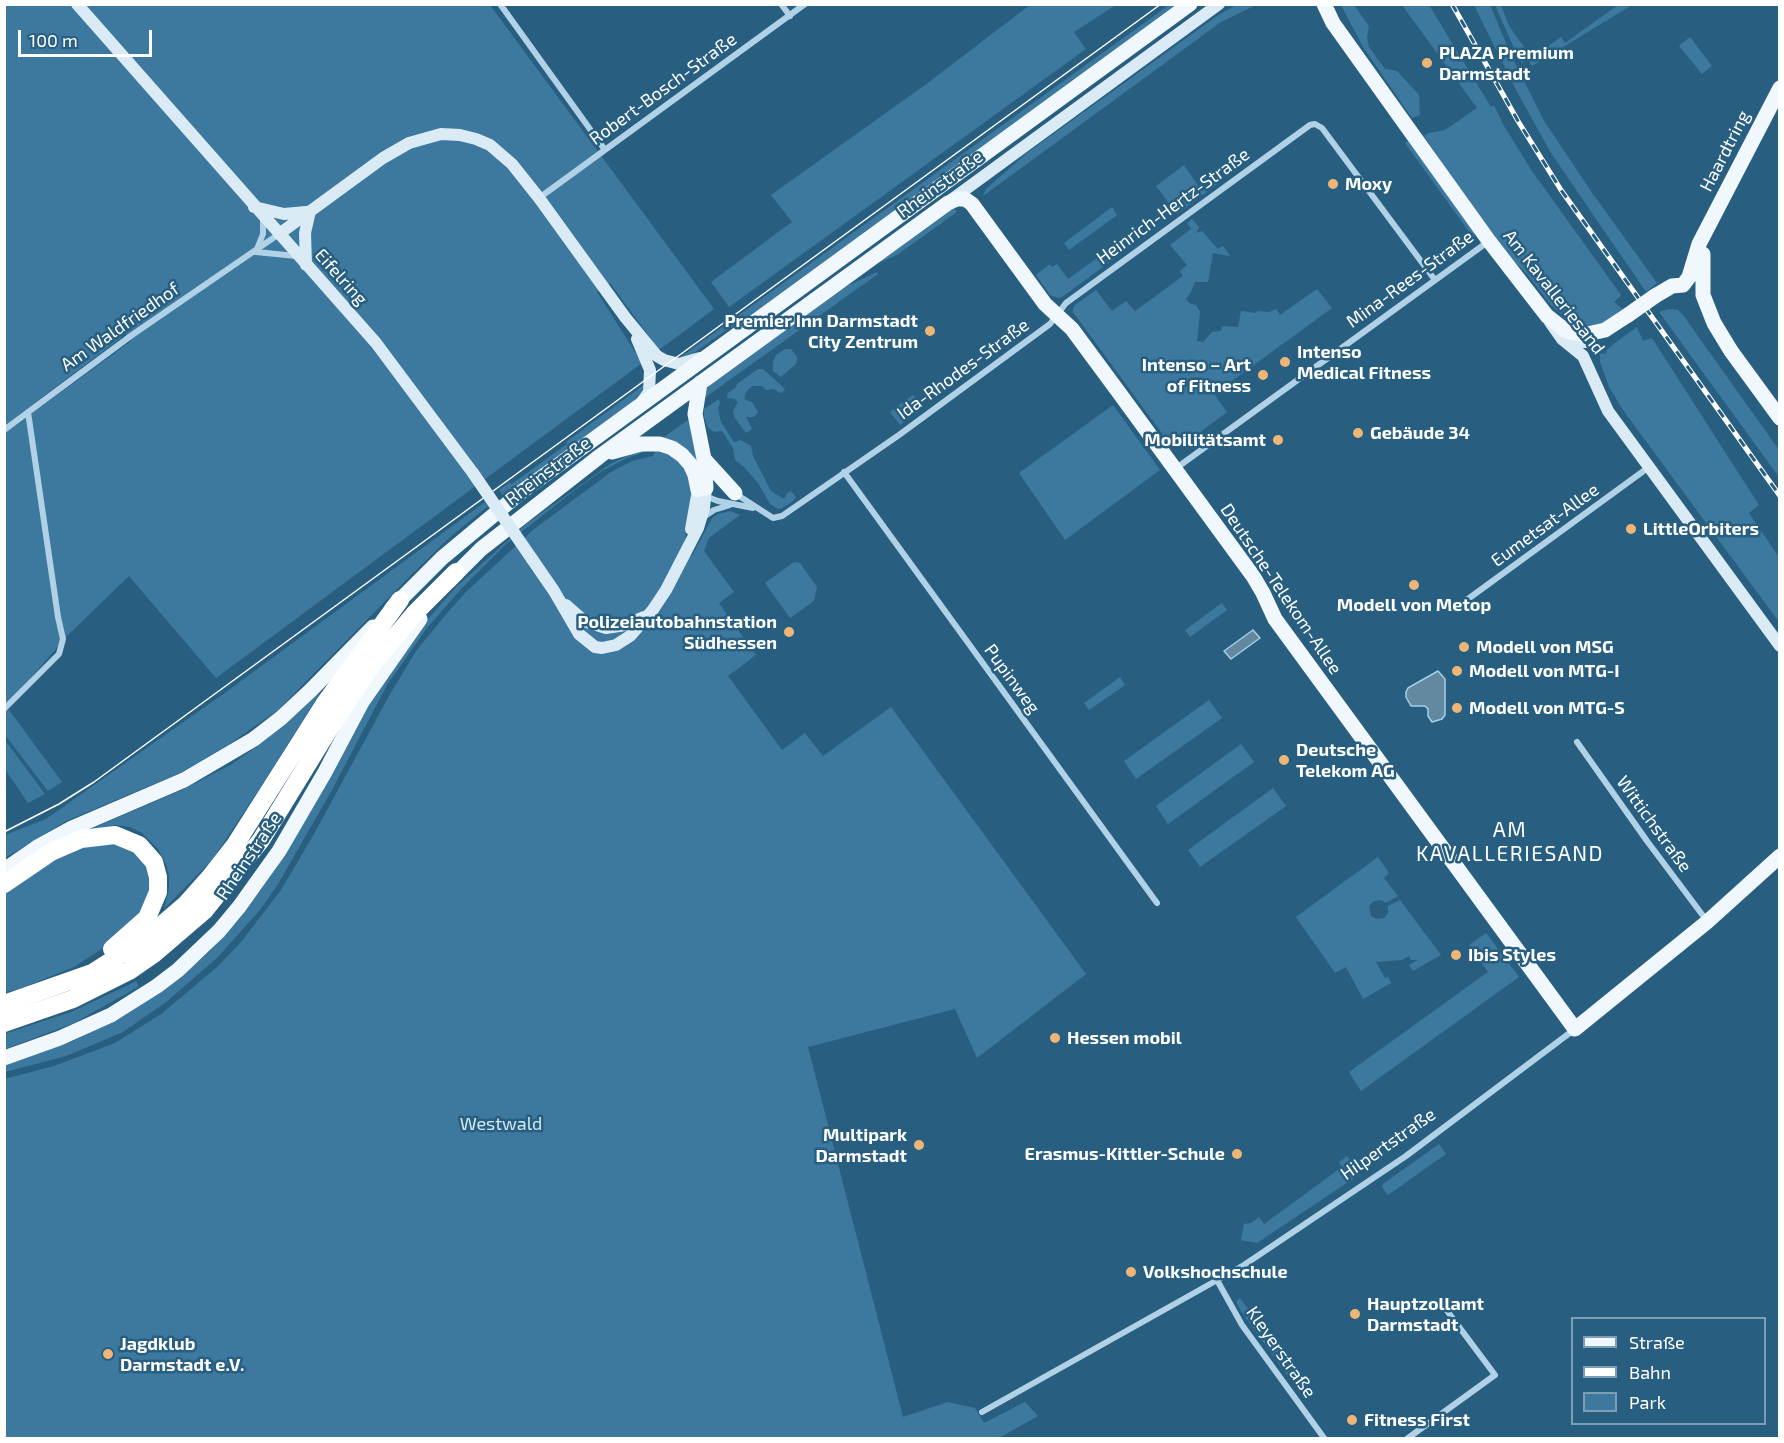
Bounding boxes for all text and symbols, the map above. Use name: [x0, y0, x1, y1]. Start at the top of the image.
scale bar: [21, 18, 154, 56]
street label: Robert-Bosch-Straße: [585, 28, 741, 150]
text: 100 m: [29, 29, 78, 51]
place label: PLAZA Premium Darmstadt: [1439, 42, 1574, 84]
marker: PLAZA Premium Darmstadt: [1420, 56, 1434, 70]
street label: Haardtring: [1695, 107, 1755, 195]
street label: Heinrich-Hertz-Straße: [1092, 143, 1254, 269]
street label: Rheinstraße: [893, 146, 987, 222]
place label: Moxy: [1345, 173, 1392, 195]
marker: Moxy: [1326, 177, 1340, 191]
street label: Am Kavalleriesand: [1499, 225, 1609, 359]
street label: Mina-Rees-Straße: [1342, 226, 1478, 332]
street label: Eifelring: [310, 244, 372, 310]
street label: Am Waldfriedhof: [57, 278, 183, 376]
place label: Premier Inn Darmstadt City Zentrum: [724, 310, 918, 352]
street label: Ida-Rhodes-Straße: [893, 314, 1033, 424]
marker: Premier Inn Darmstadt City Zentrum: [923, 324, 937, 338]
place label: Intenso Medical Fitness: [1297, 341, 1431, 384]
place label: Intenso – Art of Fitness: [1142, 354, 1251, 397]
marker: Intenso Medical Fitness: [1278, 355, 1292, 369]
marker: Intenso – Art of Fitness: [1256, 368, 1270, 382]
place label: Gebäude 34: [1370, 422, 1470, 444]
marker: Gebäude 34: [1351, 426, 1365, 440]
place label: Mobilitätsamt: [1144, 429, 1266, 451]
street label: Rheinstraße: [501, 432, 595, 510]
marker: Mobilitätsamt: [1271, 433, 1285, 447]
street label: Eumetsat-Allee: [1487, 479, 1603, 571]
street label: Deutsche-Telekom-Allee: [1216, 500, 1346, 678]
place label: LittleOrbiters: [1643, 518, 1759, 540]
marker: LittleOrbiters: [1624, 522, 1638, 536]
marker: Modell von Metop: [1407, 578, 1421, 592]
place label: Modell von Metop: [1337, 594, 1491, 616]
place label: Polizeiautobahnstation Südhessen: [577, 611, 777, 654]
marker: Polizeiautobahnstation Südhessen: [782, 625, 796, 639]
place label: Modell von MSG: [1476, 636, 1614, 658]
street label: Pupinweg: [980, 640, 1044, 718]
marker: Modell von MSG: [1457, 640, 1471, 654]
place label: Modell von MTG-I: [1469, 660, 1620, 682]
marker: Modell von MTG-I: [1450, 664, 1464, 678]
place label: Modell von MTG-S: [1469, 697, 1625, 719]
marker: Modell von MTG-S: [1450, 701, 1464, 715]
place label: Deutsche Telekom AG: [1296, 739, 1395, 782]
marker: Deutsche Telekom AG: [1277, 753, 1291, 767]
street label: Wittichstraße: [1612, 772, 1696, 876]
street label: Rheinstraße: [212, 808, 286, 904]
district label: AM KAVALLERIESAND: [1416, 817, 1604, 867]
place label: Ibis Styles: [1468, 944, 1556, 966]
marker: Ibis Styles: [1449, 948, 1463, 962]
place label: Hessen mobil: [1067, 1027, 1182, 1049]
marker: Hessen mobil: [1048, 1031, 1062, 1045]
street label: Hilpertstraße: [1336, 1103, 1440, 1185]
park label: Westwald: [460, 1113, 542, 1135]
place label: Multipark Darmstadt: [816, 1124, 907, 1166]
marker: Multipark Darmstadt: [912, 1138, 926, 1152]
place label: Erasmus-Kittler-Schule: [1025, 1143, 1225, 1165]
marker: Erasmus-Kittler-Schule: [1230, 1147, 1244, 1161]
place label: Volkshochschule: [1143, 1261, 1288, 1283]
marker: Volkshochschule: [1124, 1265, 1138, 1279]
place label: Hauptzollamt Darmstadt: [1367, 1293, 1484, 1336]
street label: Kleyerstraße: [1242, 1302, 1320, 1402]
marker: Hauptzollamt Darmstadt: [1348, 1307, 1362, 1321]
legend: [1571, 1317, 1766, 1425]
text: Straße: [1629, 1331, 1685, 1353]
place label: Jagdklub Darmstadt e.V.: [120, 1333, 244, 1376]
marker: Jagdklub Darmstadt e.V.: [101, 1347, 115, 1361]
text: Bahn: [1629, 1361, 1671, 1383]
text: Park: [1629, 1391, 1666, 1413]
place label: Fitness First: [1364, 1409, 1470, 1431]
marker: Fitness First: [1345, 1413, 1359, 1427]

